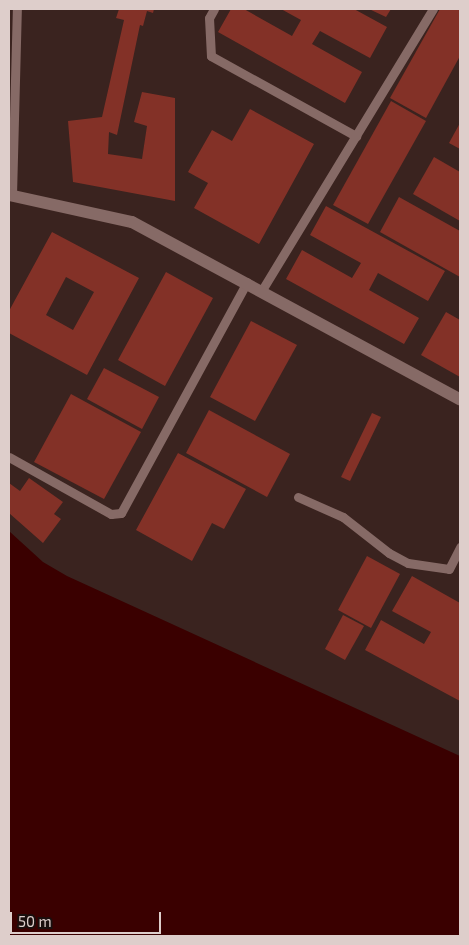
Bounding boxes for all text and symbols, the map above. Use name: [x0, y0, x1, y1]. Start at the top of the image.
scale bar: [12, 902, 164, 934]
text: 50 m: [18, 912, 52, 930]

